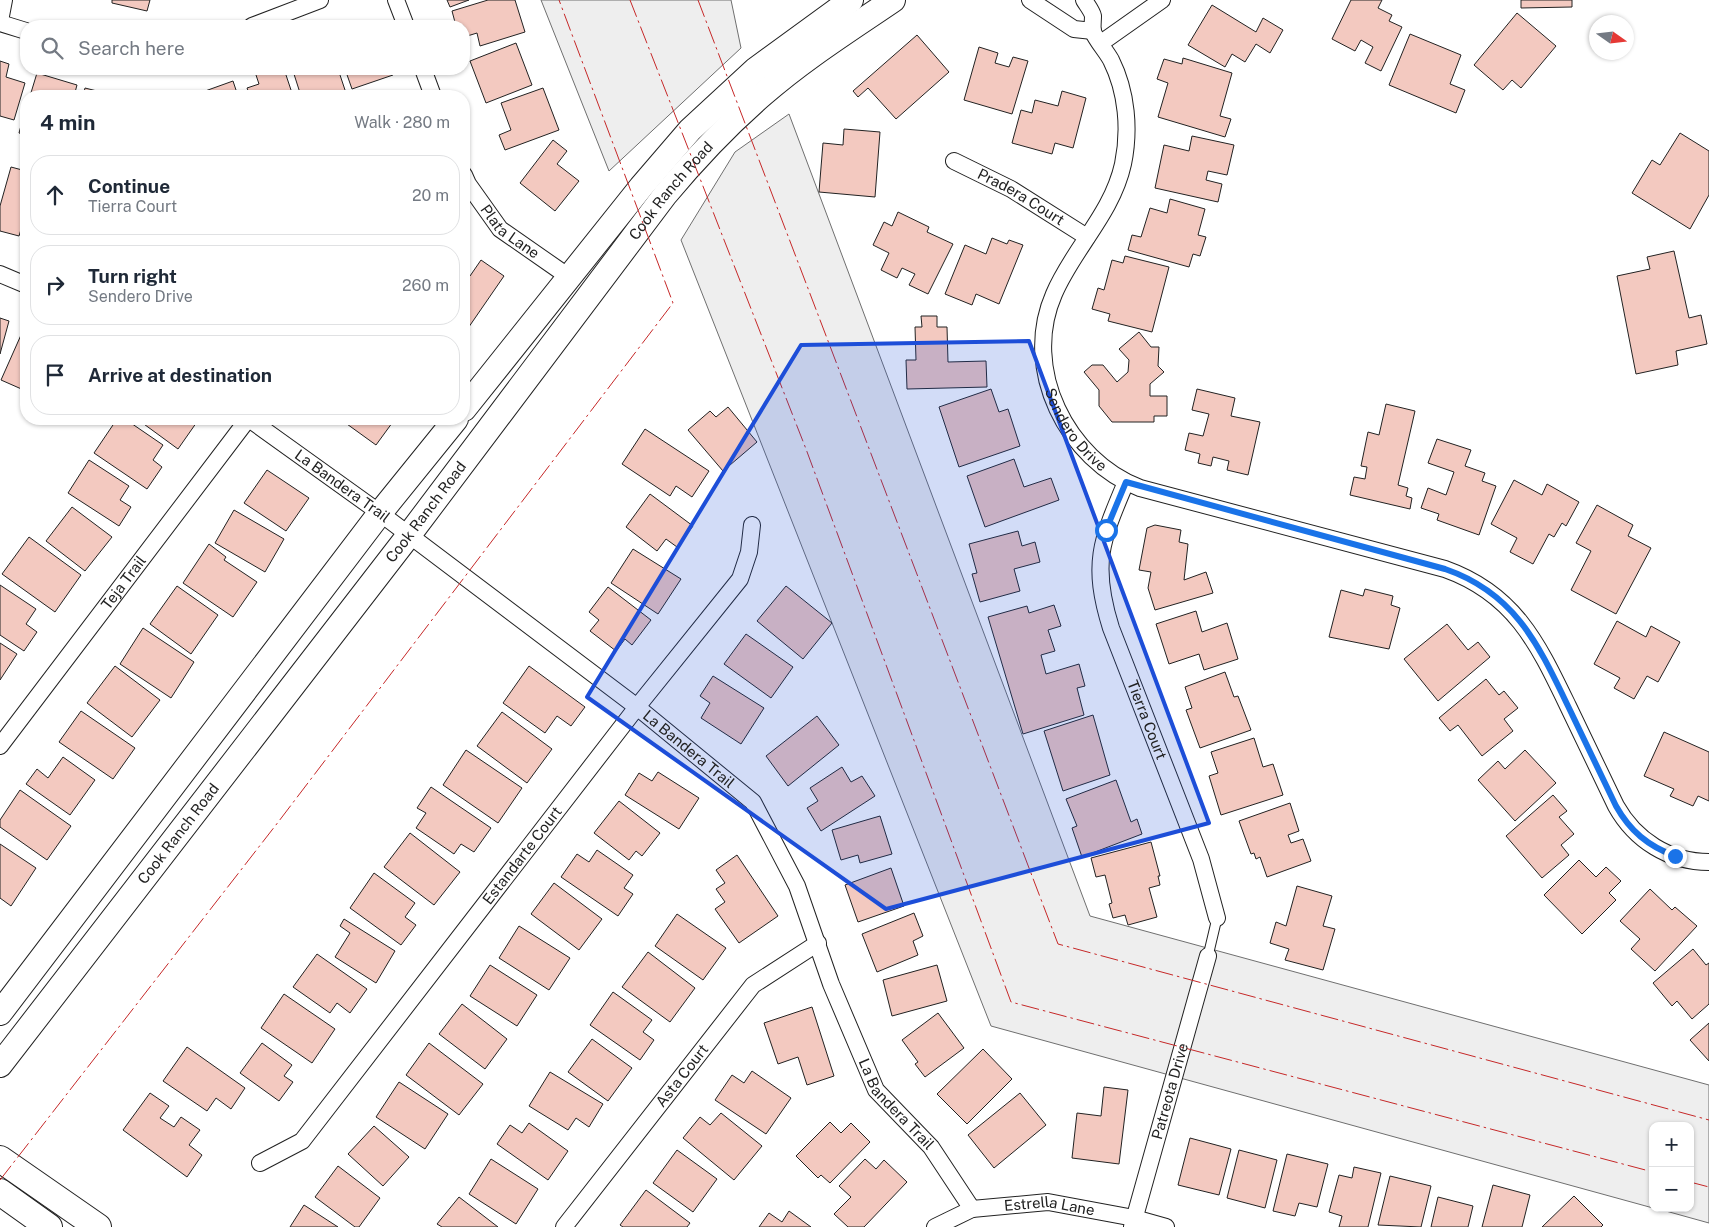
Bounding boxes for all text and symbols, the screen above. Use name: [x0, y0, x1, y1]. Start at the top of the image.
north arrow: [1589, 15, 1634, 60]
search box: [20, 20, 470, 75]
icon: search: [38, 34, 66, 62]
text: Search here: [78, 37, 185, 59]
text: 4 min: [40, 110, 95, 135]
text: Walk · 280 m: [354, 113, 450, 132]
street label: Cook Ranch Road: [625, 138, 716, 243]
street label: Pradera Court: [975, 165, 1068, 229]
text: Continue: [88, 175, 170, 197]
icon: ahead: [41, 181, 69, 209]
text: 20 m: [412, 186, 449, 205]
text: Tierra Court: [88, 197, 177, 216]
street label: Plata Lane: [477, 201, 543, 262]
text: Turn right: [88, 265, 177, 287]
icon: right: [41, 271, 69, 299]
text: 260 m: [402, 276, 449, 295]
text: Sendero Drive: [88, 287, 193, 306]
icon: arrive: [41, 361, 69, 389]
text: Arrive at destination: [88, 364, 272, 386]
street label: Sendero Drive: [1042, 386, 1110, 474]
street label: La Bandera Trail: [292, 446, 394, 526]
street label: Cook Ranch Road: [382, 458, 469, 566]
route start: [1095, 519, 1118, 542]
street label: Teja Trail: [98, 552, 149, 613]
street label: Tierra Court: [1124, 678, 1170, 762]
street label: La Bandera Trail: [640, 707, 738, 791]
street label: Cook Ranch Road: [134, 780, 222, 887]
street label: Estandarte Court: [479, 803, 565, 908]
route end: [1664, 845, 1687, 868]
street label: Asta Court: [652, 1041, 712, 1110]
street label: Patreota Drive: [1148, 1041, 1191, 1141]
street label: La Bandera Trail: [856, 1056, 938, 1153]
map controls: [1649, 1122, 1694, 1212]
button: +: [1649, 1122, 1694, 1167]
button: −: [1649, 1167, 1694, 1212]
street label: Estrella Lane: [1003, 1193, 1096, 1218]

